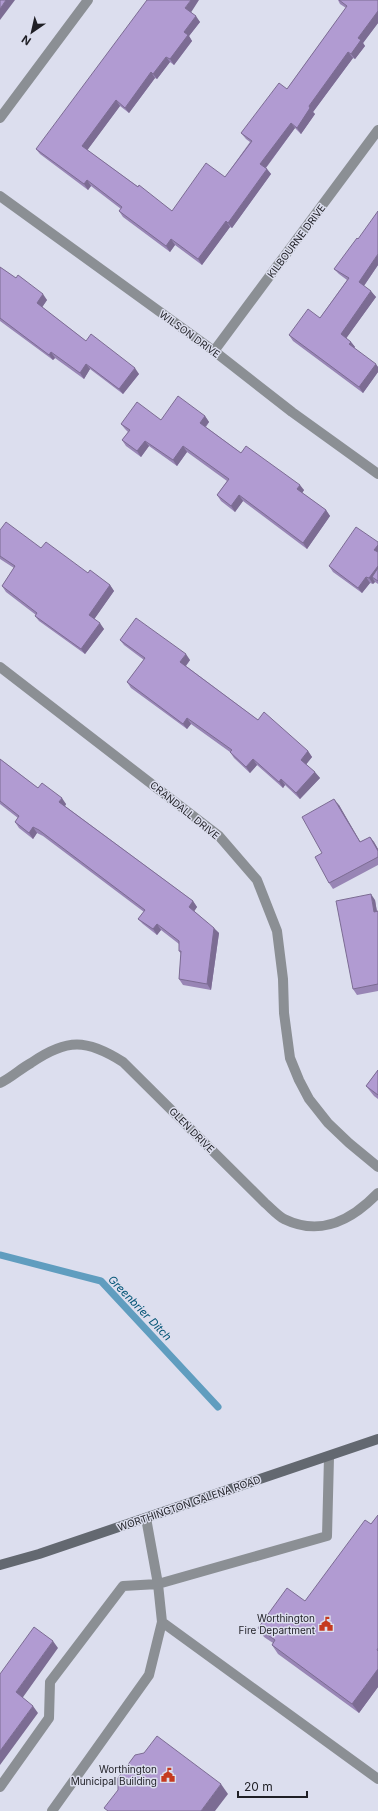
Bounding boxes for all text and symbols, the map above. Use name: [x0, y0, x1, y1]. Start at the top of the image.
north arrow: [12, 12, 52, 52]
text: N: [19, 32, 34, 48]
street label: KILBOURNE DRIVE: [265, 202, 327, 280]
street label: WILSON DRIVE: [157, 308, 223, 360]
street label: CRANDALL DRIVE: [148, 778, 222, 842]
street label: GLEN DRIVE: [167, 1105, 217, 1155]
water label: Greenbrier Ditch: [105, 1272, 175, 1344]
street label: WORTHINGTON GALENA ROAD: [116, 1473, 262, 1533]
place label: Worthington Fire Department: [239, 1612, 316, 1636]
public building icon: Worthington Fire Department: [318, 1616, 334, 1632]
place label: Worthington Municipal Building: [71, 1763, 157, 1787]
public building icon: Worthington Municipal Building: [160, 1767, 176, 1783]
scale bar: [238, 1773, 307, 1799]
text: 20 m: [244, 1779, 273, 1794]

